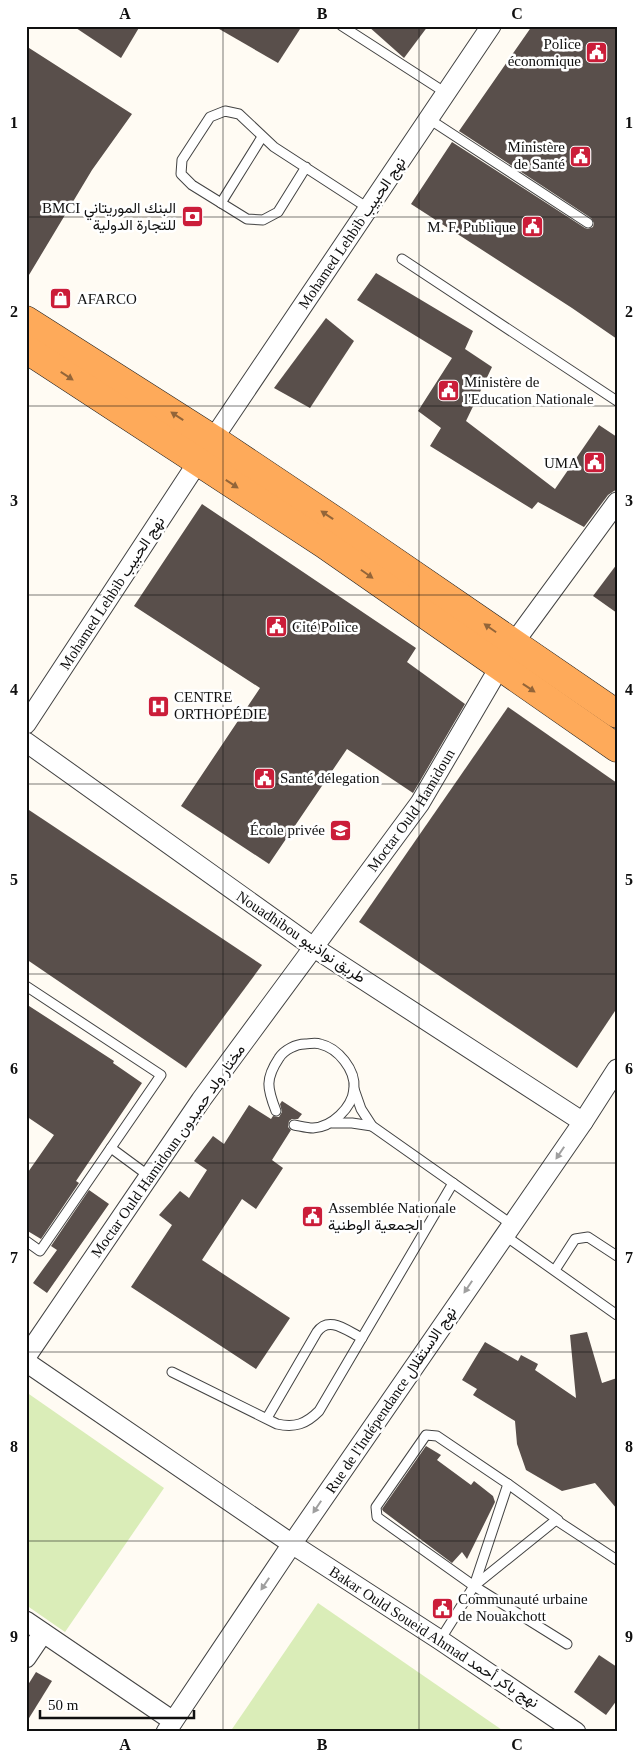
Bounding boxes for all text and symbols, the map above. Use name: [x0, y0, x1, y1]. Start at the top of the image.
text: A: [119, 5, 131, 22]
text: B: [317, 5, 328, 22]
text: C: [511, 5, 523, 22]
place label: Police économique: [508, 36, 581, 69]
public building icon: Police économique: [585, 41, 609, 65]
text: 1: [10, 114, 18, 131]
text: 1: [625, 114, 633, 131]
place label: Ministère de Santé: [508, 139, 565, 172]
public building icon: Ministère de Santé: [569, 144, 593, 168]
street label: Mohamed Lehbib نهج الحبيب: [295, 154, 411, 313]
place label: BMCI البنك الموريتاني للتجارة الدولية: [42, 200, 176, 234]
bank icon: BMCI البنك الموريتاني للتجارة الدولية: [180, 205, 204, 229]
public building icon: M. F. Publique: [520, 215, 544, 239]
place label: M. F. Publique: [427, 219, 516, 235]
shop icon: AFARCO: [49, 287, 73, 311]
place label: AFARCO: [77, 291, 137, 307]
text: 2: [10, 303, 18, 320]
text: 2: [625, 303, 633, 320]
one-way arrow: [60, 371, 74, 381]
place label: Ministère de l'Education Nationale: [464, 374, 594, 407]
public building icon: Ministère de l'Education Nationale: [436, 379, 460, 403]
one-way arrow: [171, 411, 184, 421]
public building icon: UMA: [583, 451, 607, 475]
place label: UMA: [544, 455, 579, 471]
one-way arrow: [226, 479, 239, 489]
text: 3: [10, 492, 18, 509]
text: 3: [625, 492, 633, 509]
one-way arrow: [321, 510, 334, 520]
street label: Mohamed Lehbib نهج الحبيب: [56, 513, 170, 674]
one-way arrow: [360, 569, 374, 579]
public building icon: Cité Police: [264, 615, 288, 639]
place label: Cité Police: [292, 619, 359, 635]
one-way arrow: [483, 623, 496, 633]
text: 4: [10, 681, 18, 698]
text: 4: [625, 681, 633, 698]
one-way arrow: [522, 683, 536, 692]
place label: CENTRE ORTHOPÉDIE: [174, 689, 267, 722]
hospital icon: CENTRE ORTHOPÉDIE: [146, 694, 170, 718]
street label: Moctar Ould Hamidoun: [364, 746, 458, 875]
public building icon: Santé délegation: [252, 766, 276, 790]
place label: Santé délegation: [280, 770, 380, 786]
school or university icon: École privée: [329, 818, 353, 842]
place label: École privée: [250, 822, 325, 838]
text: 5: [10, 871, 18, 888]
text: 5: [625, 871, 633, 888]
street label: Nouadhibou طريق نواذيبو: [233, 888, 369, 988]
street label: Moctar Ould Hamidoun مختار ولد حميدون: [88, 1041, 249, 1261]
text: 6: [10, 1060, 18, 1077]
text: 6: [625, 1060, 633, 1077]
one-way arrow: [555, 1146, 565, 1159]
place label: Assemblée Nationale الجمعية الوطنية: [328, 1200, 456, 1234]
public building icon: Assemblée Nationale الجمعية الوطنية: [300, 1205, 324, 1229]
text: 7: [10, 1249, 18, 1266]
text: 7: [625, 1249, 633, 1266]
one-way arrow: [463, 1280, 473, 1294]
street label: Rue de l'Indépendance نهج الاستقلال: [323, 1304, 462, 1498]
text: 8: [10, 1438, 18, 1455]
text: 8: [625, 1438, 633, 1455]
one-way arrow: [312, 1501, 322, 1514]
street label: Bakar Ould Soueid Ahmad نهج باكر أحمد: [325, 1563, 542, 1713]
one-way arrow: [260, 1577, 270, 1591]
place label: Communauté urbaine de Nouakchott: [458, 1591, 588, 1624]
public building icon: Communauté urbaine de Nouakchott: [430, 1596, 454, 1620]
text: 9: [10, 1628, 18, 1645]
text: 9: [625, 1628, 633, 1645]
scale bar: [40, 1688, 194, 1720]
text: 50 m: [48, 1697, 79, 1713]
text: A: [119, 1736, 131, 1753]
text: B: [317, 1736, 328, 1753]
text: C: [511, 1736, 523, 1753]

